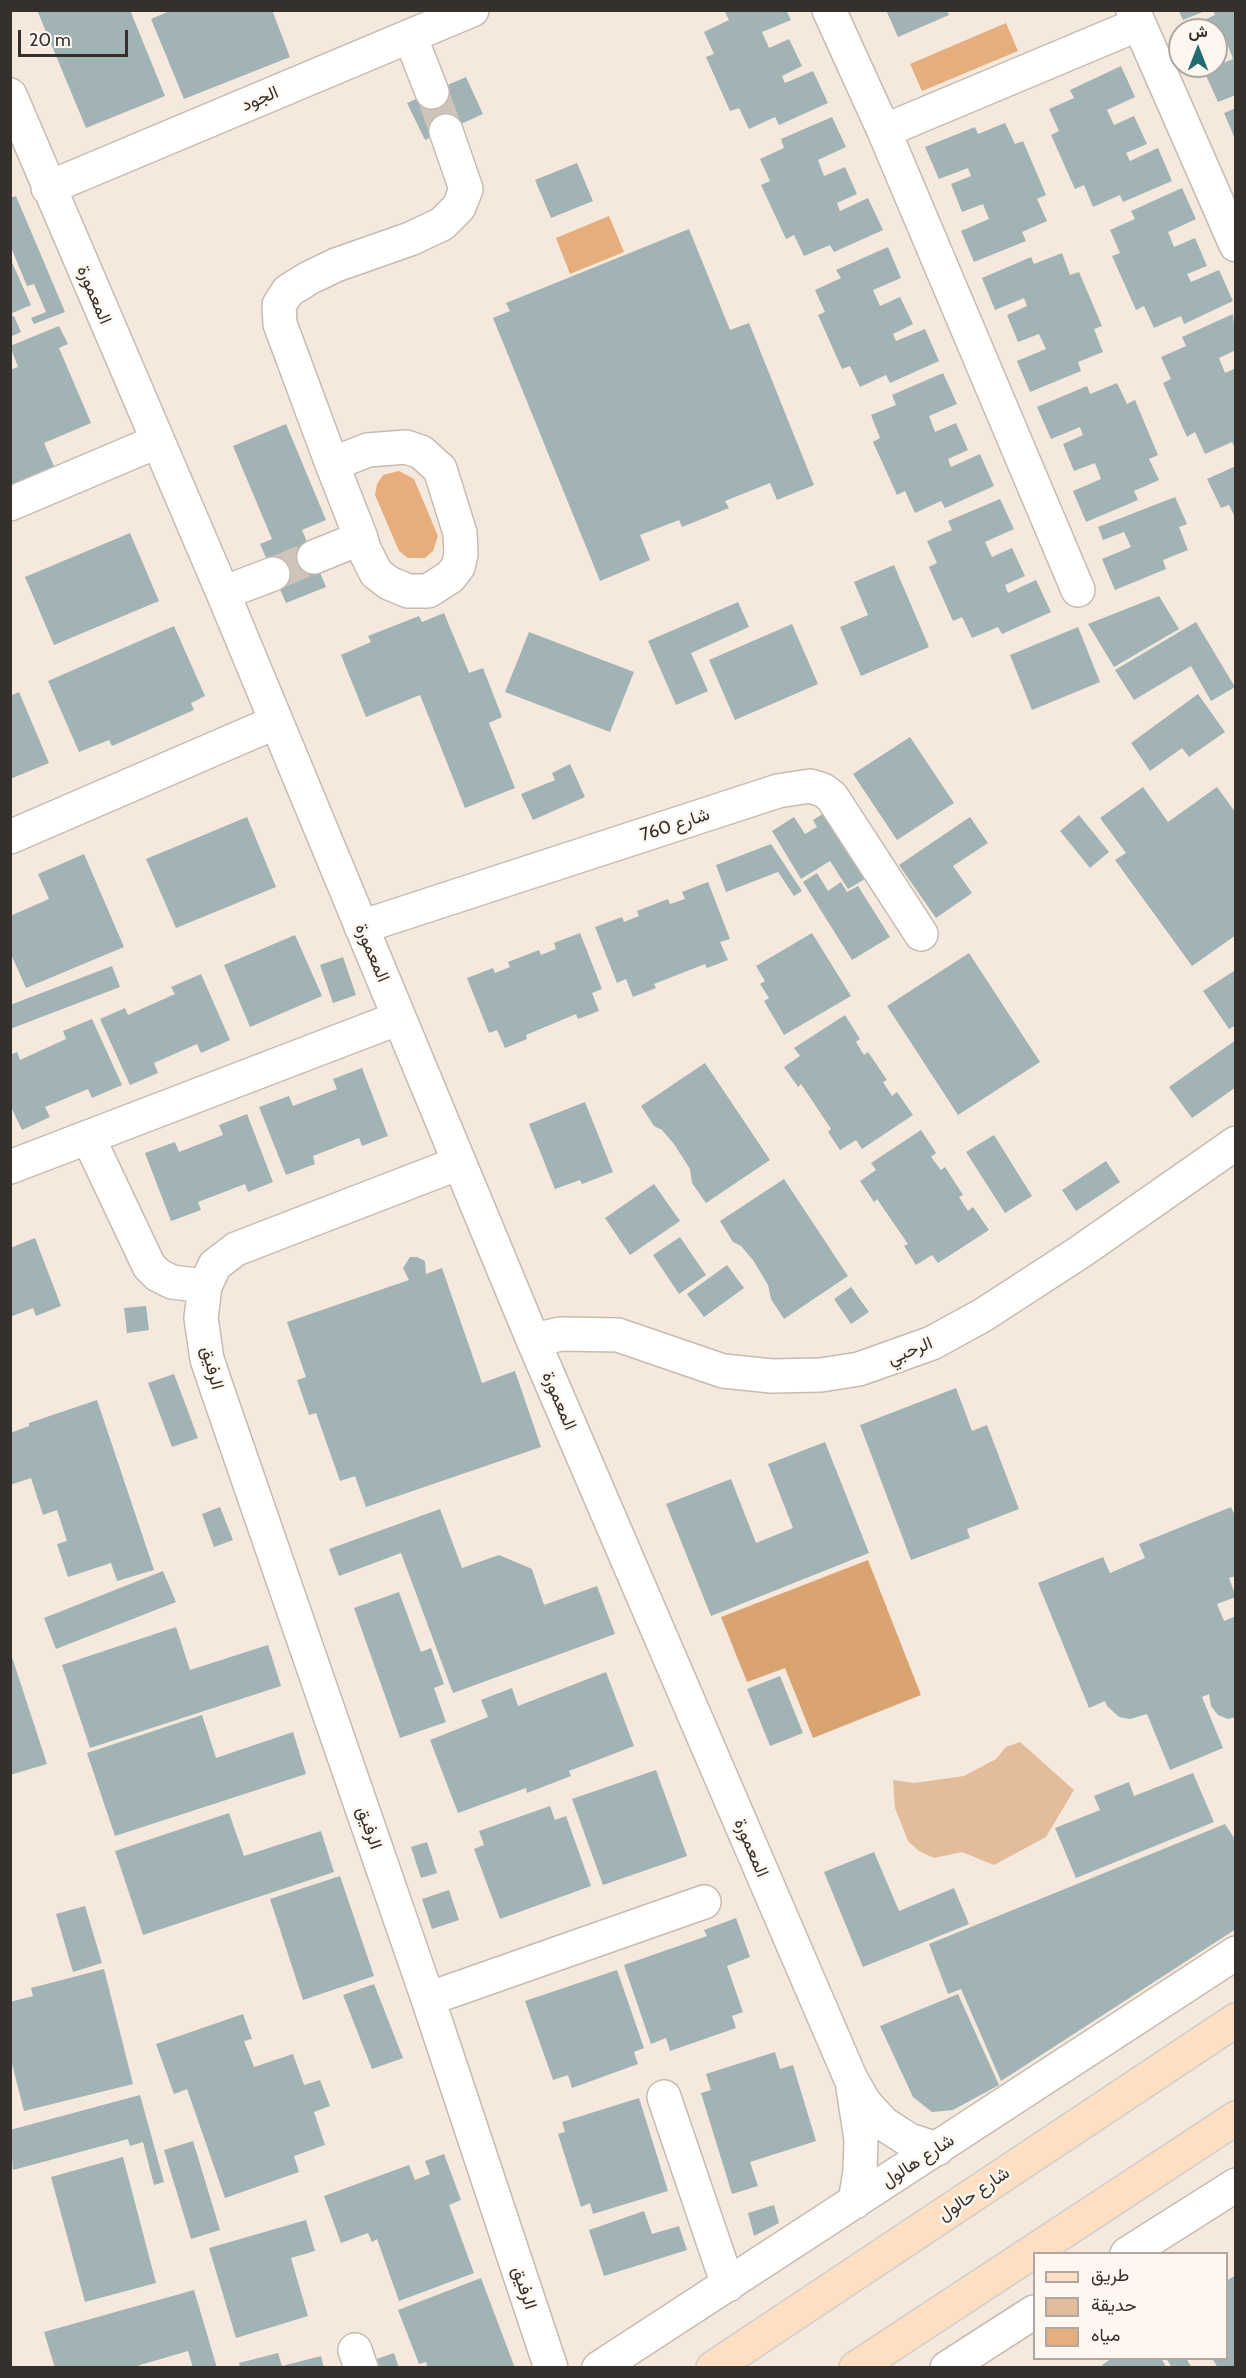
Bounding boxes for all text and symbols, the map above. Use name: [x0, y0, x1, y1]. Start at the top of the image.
scale bar: [21, 18, 130, 56]
north arrow: [1168, 18, 1228, 78]
text: ش: [1188, 22, 1208, 41]
text: 20 m: [29, 29, 71, 51]
street label: الجود: [238, 82, 282, 116]
street label: المعمورة: [72, 263, 116, 327]
street label: شارع 760: [638, 804, 712, 846]
street label: المعمورة: [350, 921, 394, 985]
street label: الرحبي: [884, 1332, 936, 1370]
street label: الرفيق: [196, 1344, 228, 1392]
street label: المعمورة: [537, 1369, 581, 1433]
street label: الرفيق: [352, 1804, 386, 1852]
street label: المعمورة: [729, 1816, 773, 1880]
street label: شارع هالول: [878, 2130, 958, 2192]
street label: شارع حالول: [934, 2162, 1014, 2226]
legend: [1033, 2252, 1228, 2360]
street label: الرفيق: [507, 2264, 541, 2312]
text: طريق: [1091, 2264, 1129, 2286]
text: حديقة: [1091, 2294, 1137, 2316]
text: مياه: [1091, 2324, 1120, 2346]

